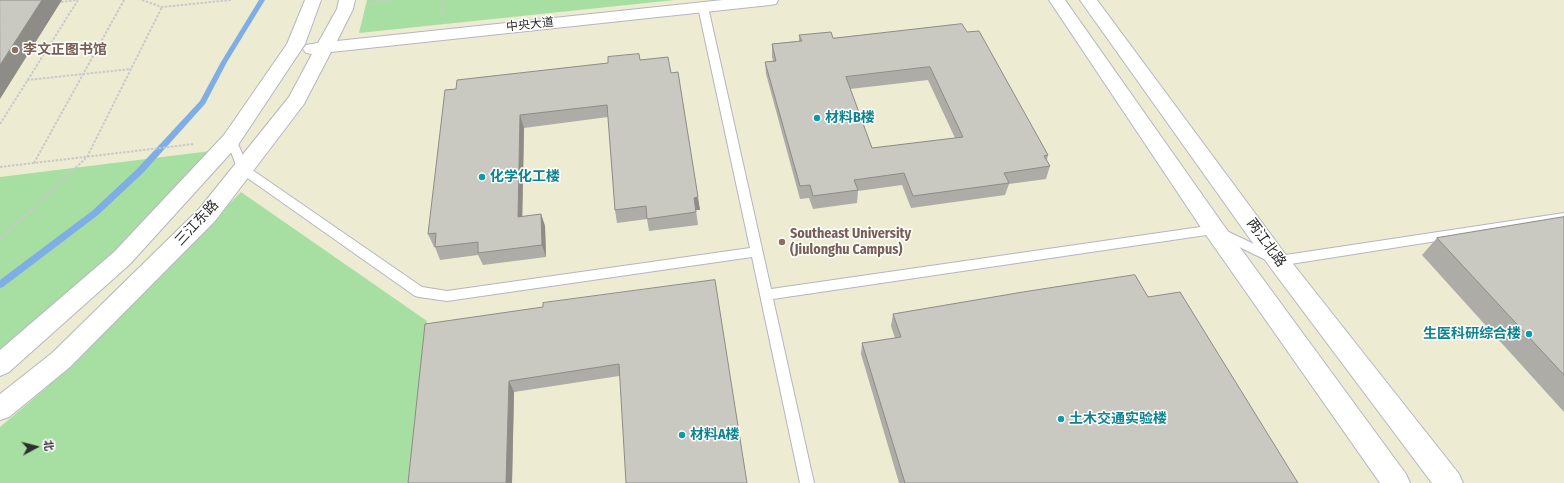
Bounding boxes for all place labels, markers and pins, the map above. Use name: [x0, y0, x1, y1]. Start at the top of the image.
place label: 李文正图书馆: [23, 42, 107, 58]
marker: 李文正图书馆: [10, 45, 20, 55]
place label: 材料B楼: [825, 110, 875, 126]
marker: 材料B楼: [812, 113, 822, 123]
place label: 化学化工楼: [490, 169, 560, 185]
marker: 化学化工楼: [477, 172, 487, 182]
place label: Southeast University (Jiulonghu Campus): [790, 226, 911, 258]
marker: Southeast University (Jiulonghu Campus): [777, 237, 787, 247]
place label: 生医科研综合楼: [1423, 326, 1521, 342]
marker: 生医科研综合楼: [1524, 329, 1534, 339]
place label: 土木交通实验楼: [1069, 411, 1167, 427]
marker: 土木交通实验楼: [1056, 414, 1066, 424]
place label: 材料A楼: [690, 427, 740, 443]
marker: 材料A楼: [677, 430, 687, 440]

